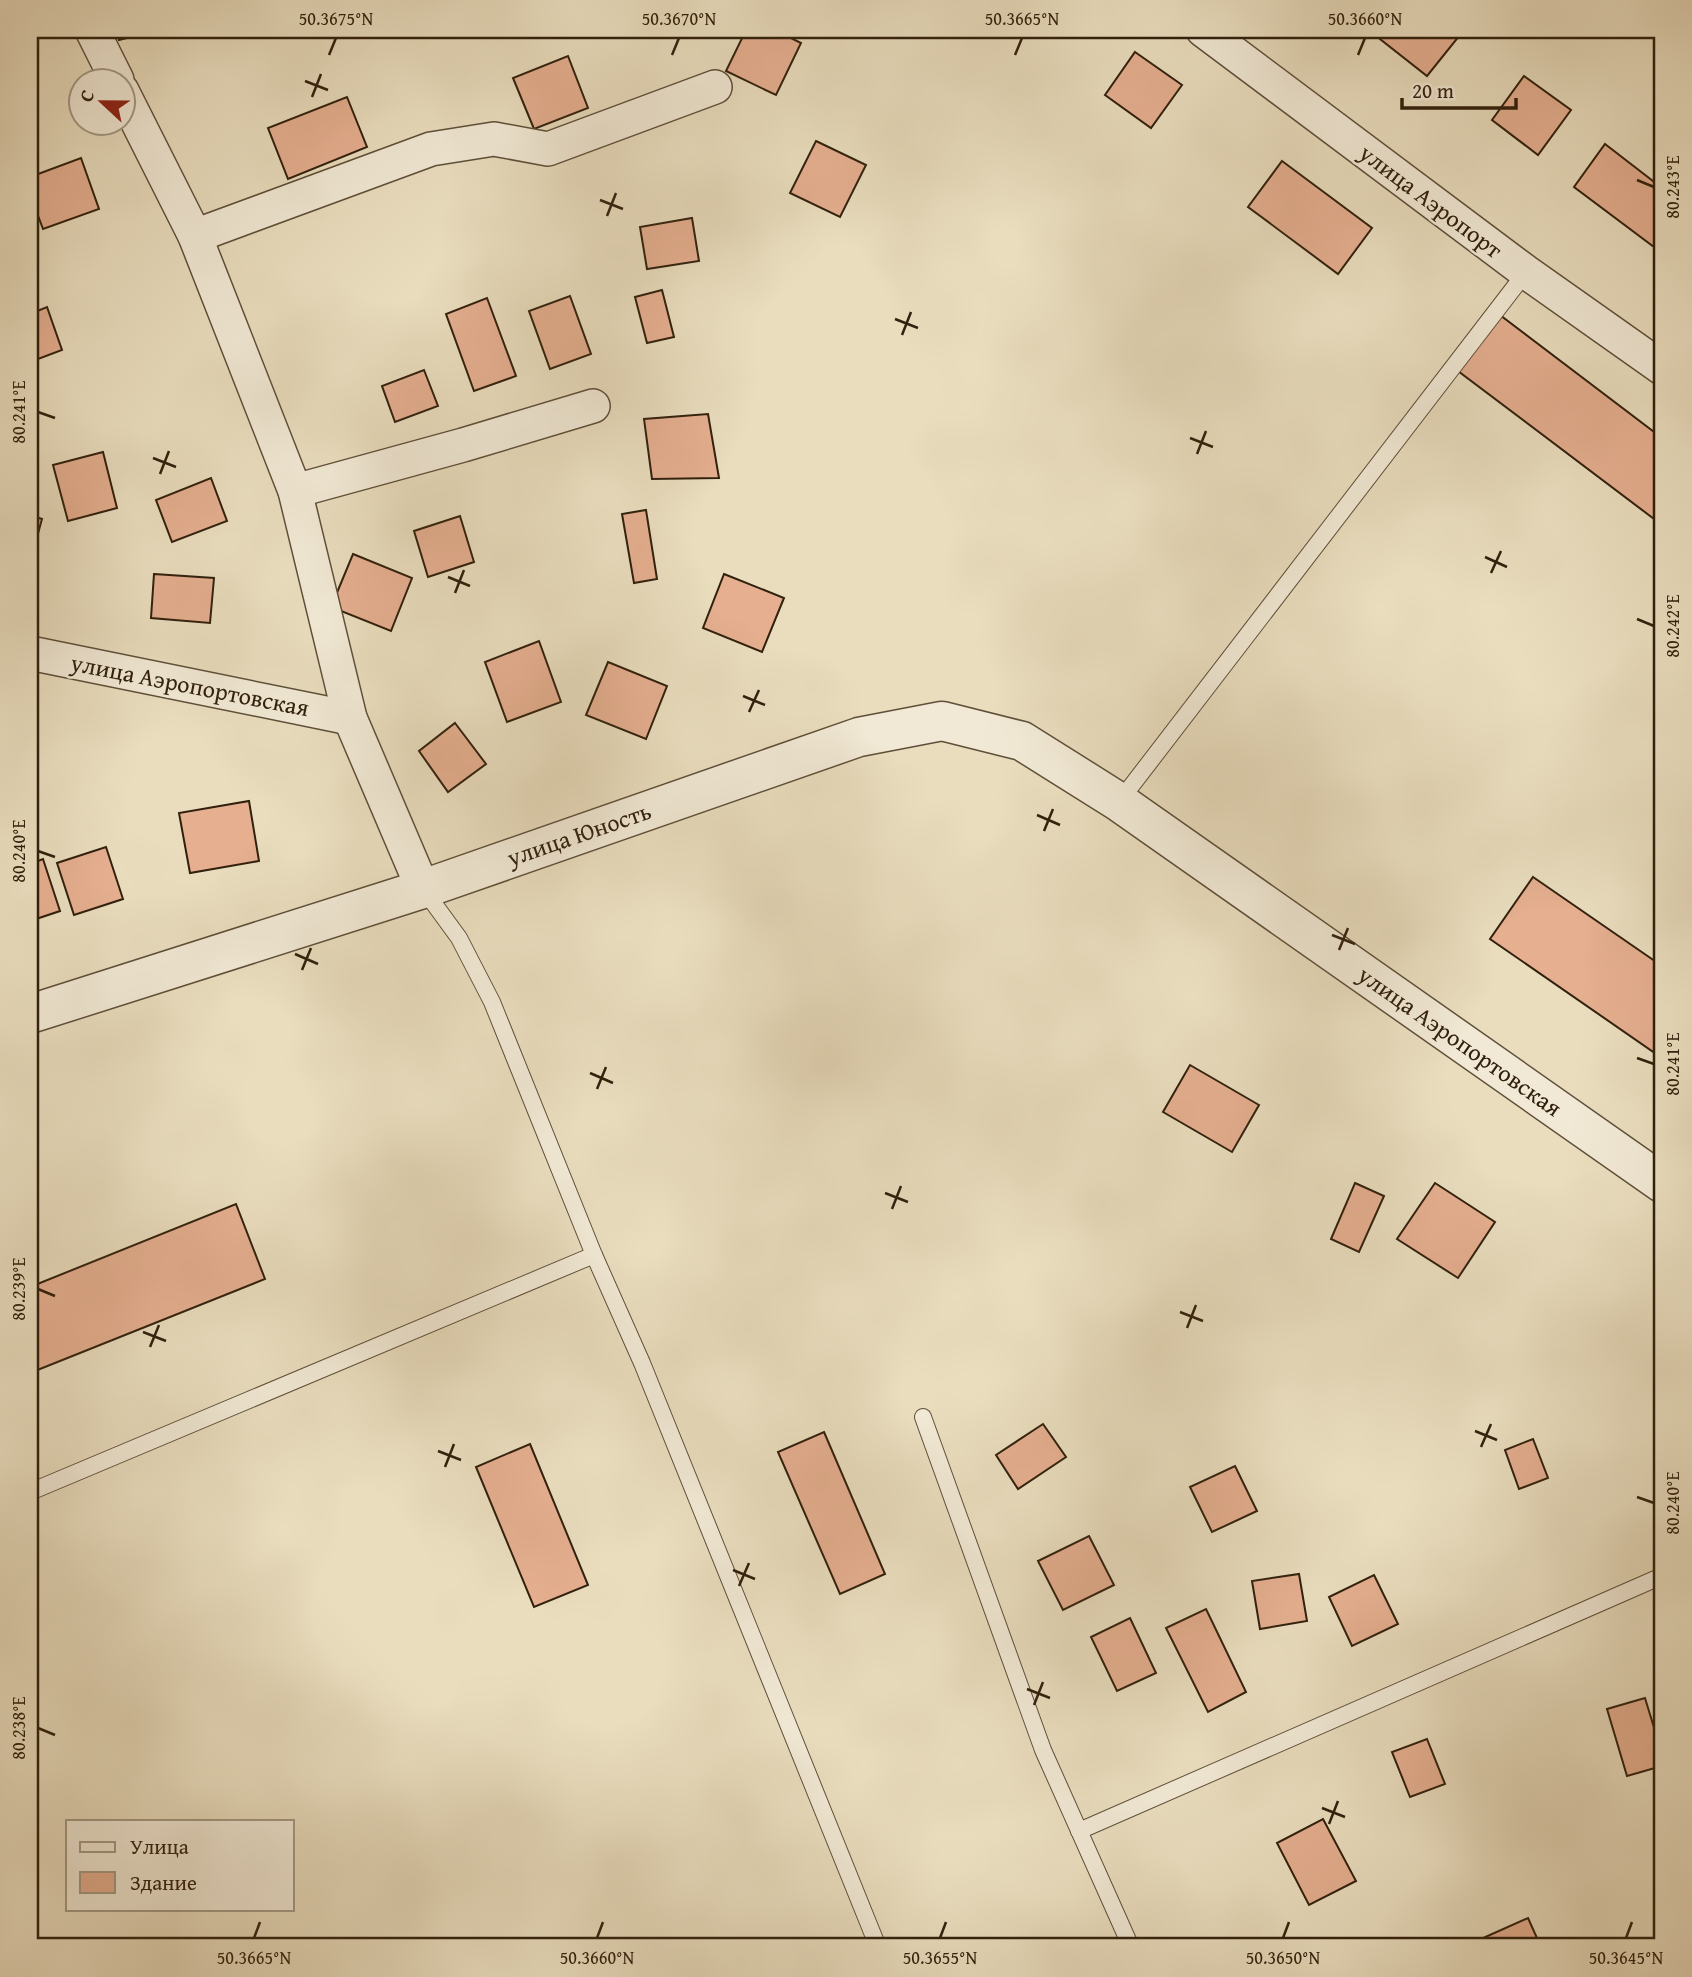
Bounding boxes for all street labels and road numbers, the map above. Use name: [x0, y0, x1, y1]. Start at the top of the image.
street label: улица Аэропорт: [1351, 135, 1510, 267]
street label: улица Аэропортовская: [67, 645, 312, 725]
street label: улица Юность: [501, 793, 656, 875]
street label: улица Аэропортовская: [1350, 957, 1569, 1125]

